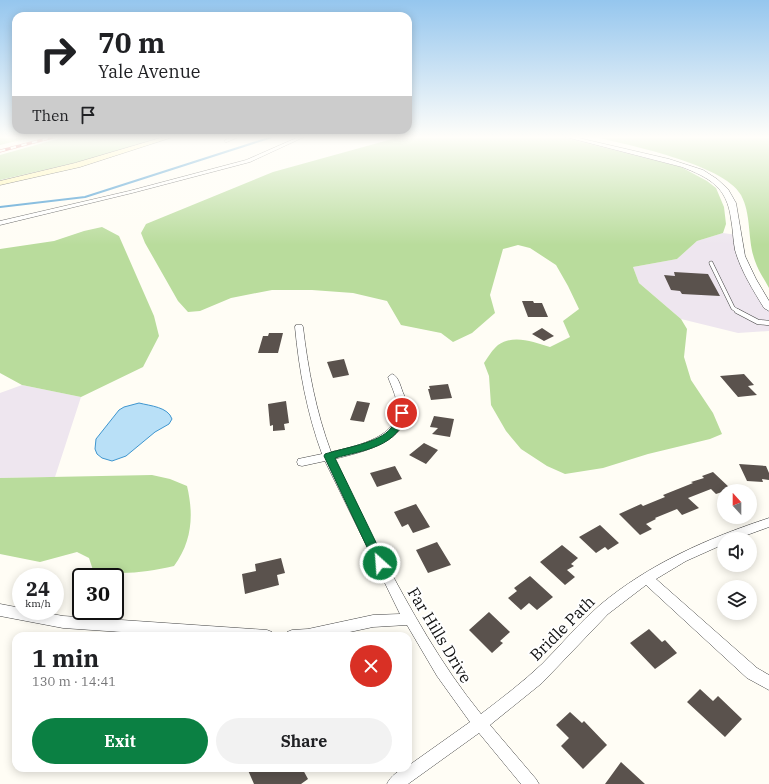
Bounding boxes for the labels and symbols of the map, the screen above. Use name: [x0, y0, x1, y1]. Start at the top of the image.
pin: [385, 396, 419, 430]
north arrow: [717, 484, 757, 524]
position arrow: [359, 542, 401, 584]
speed limit sign: 30: [72, 568, 124, 620]
street label: Far Hills Drive: [404, 584, 476, 686]
street label: Bridle Path: [525, 591, 599, 665]

